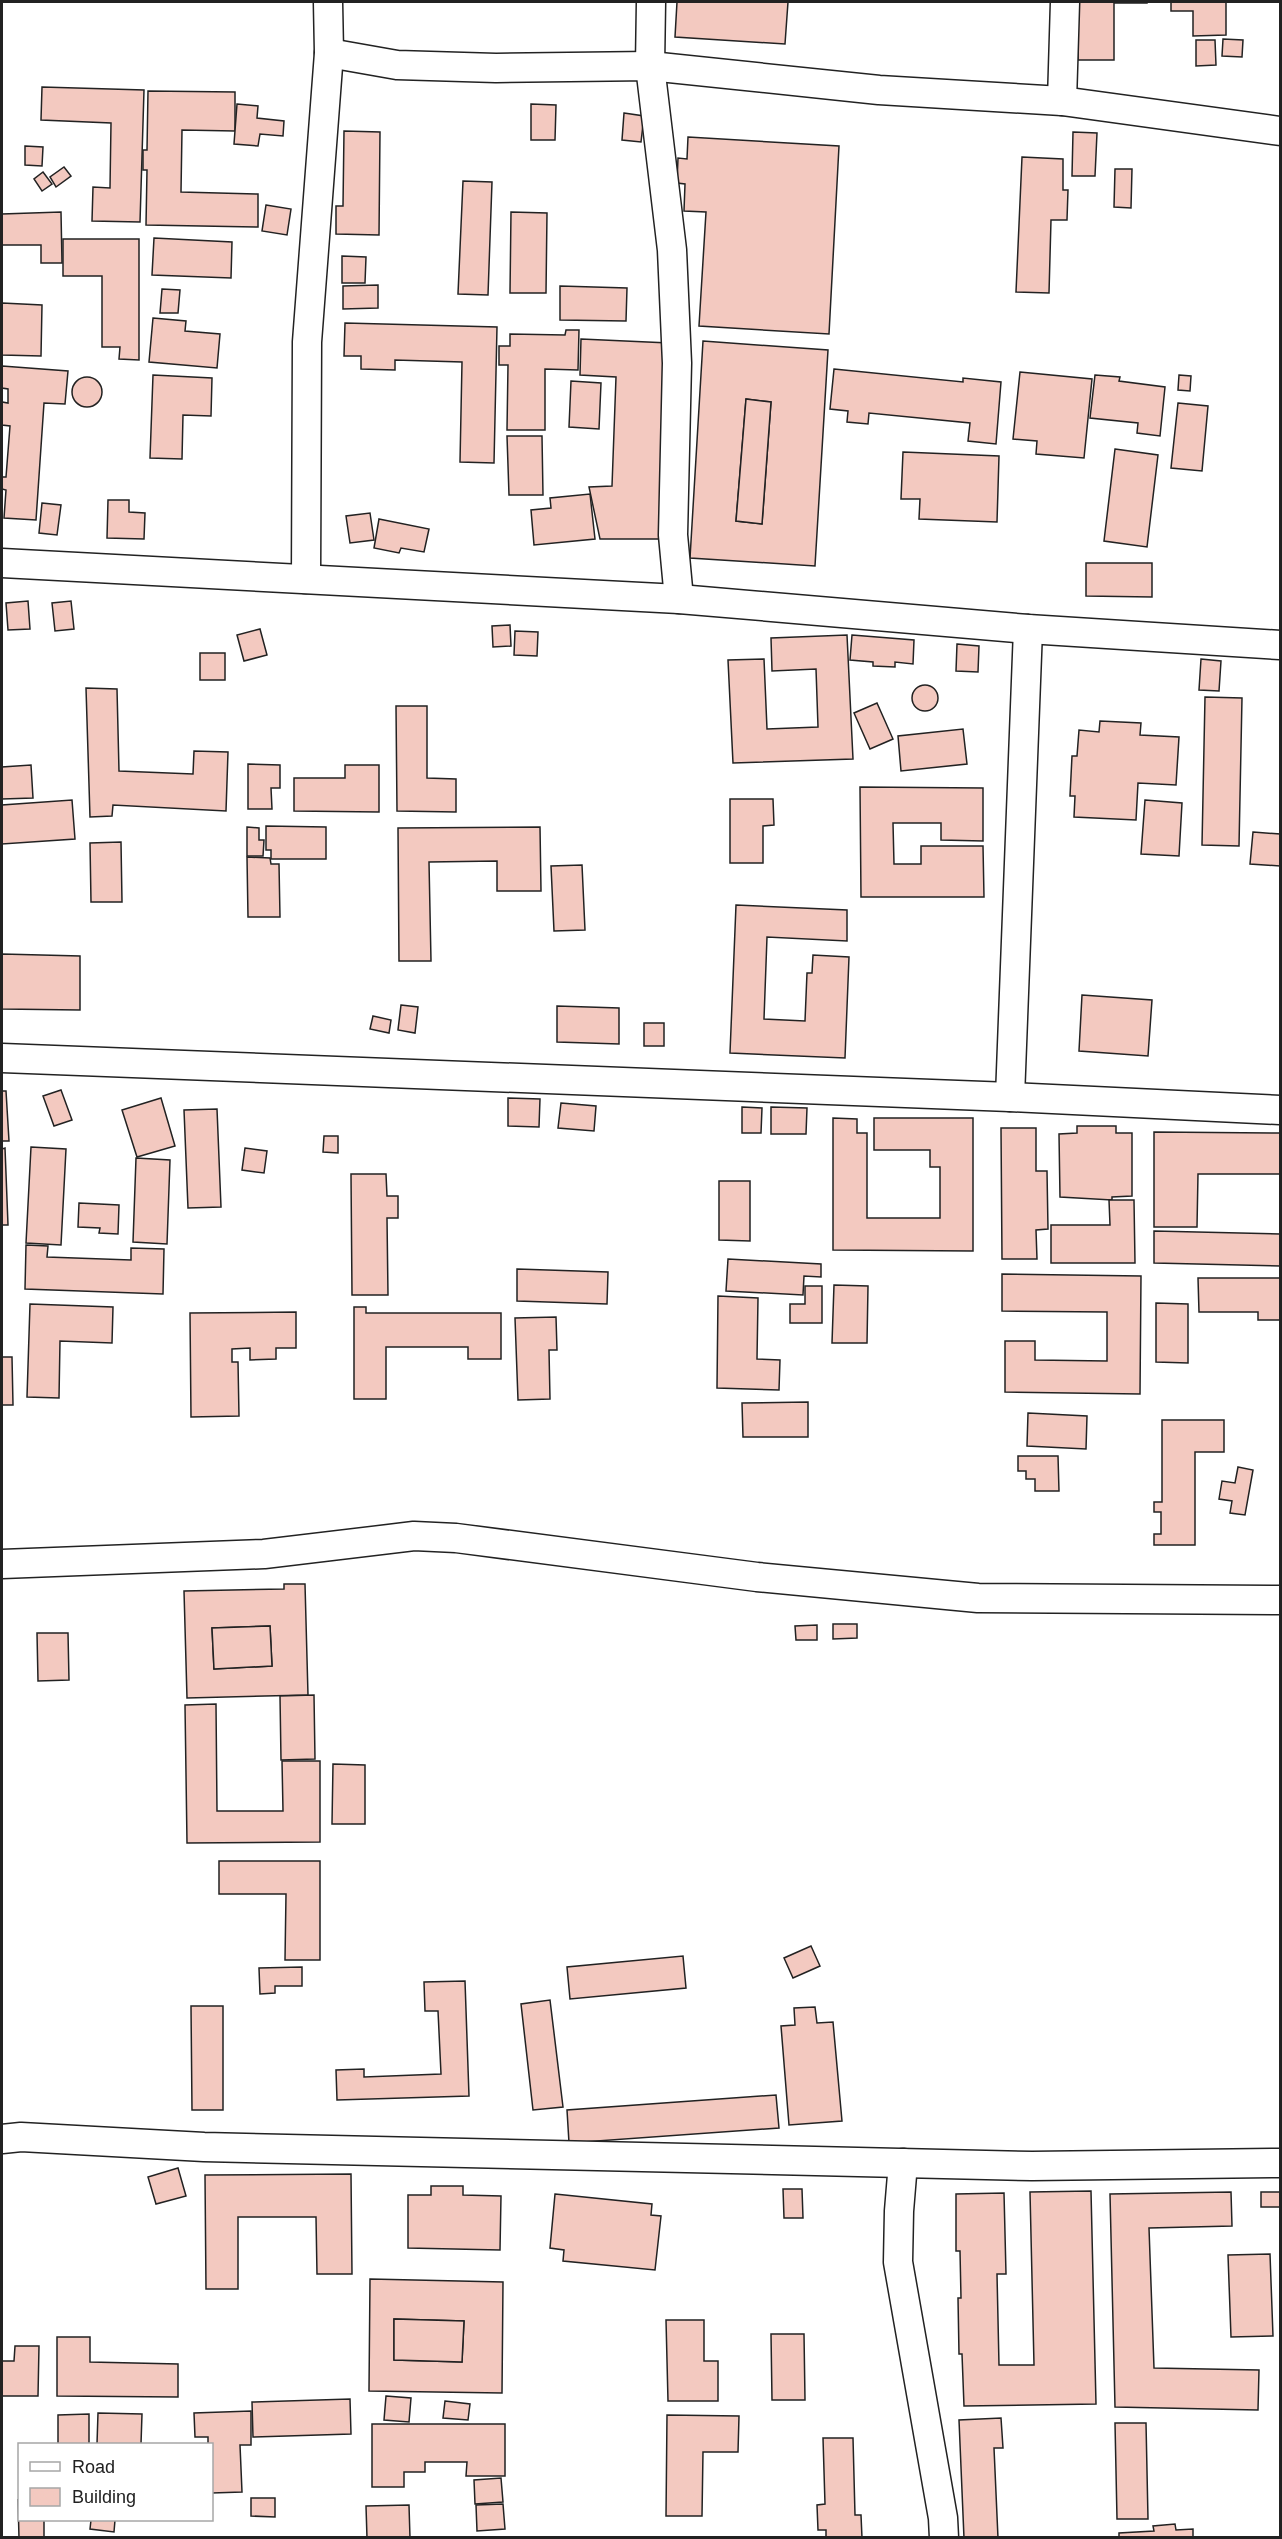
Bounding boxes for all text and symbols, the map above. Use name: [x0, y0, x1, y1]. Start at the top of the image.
legend: [18, 2443, 213, 2521]
text: Road: [72, 2457, 115, 2477]
text: Building: [72, 2487, 136, 2507]

